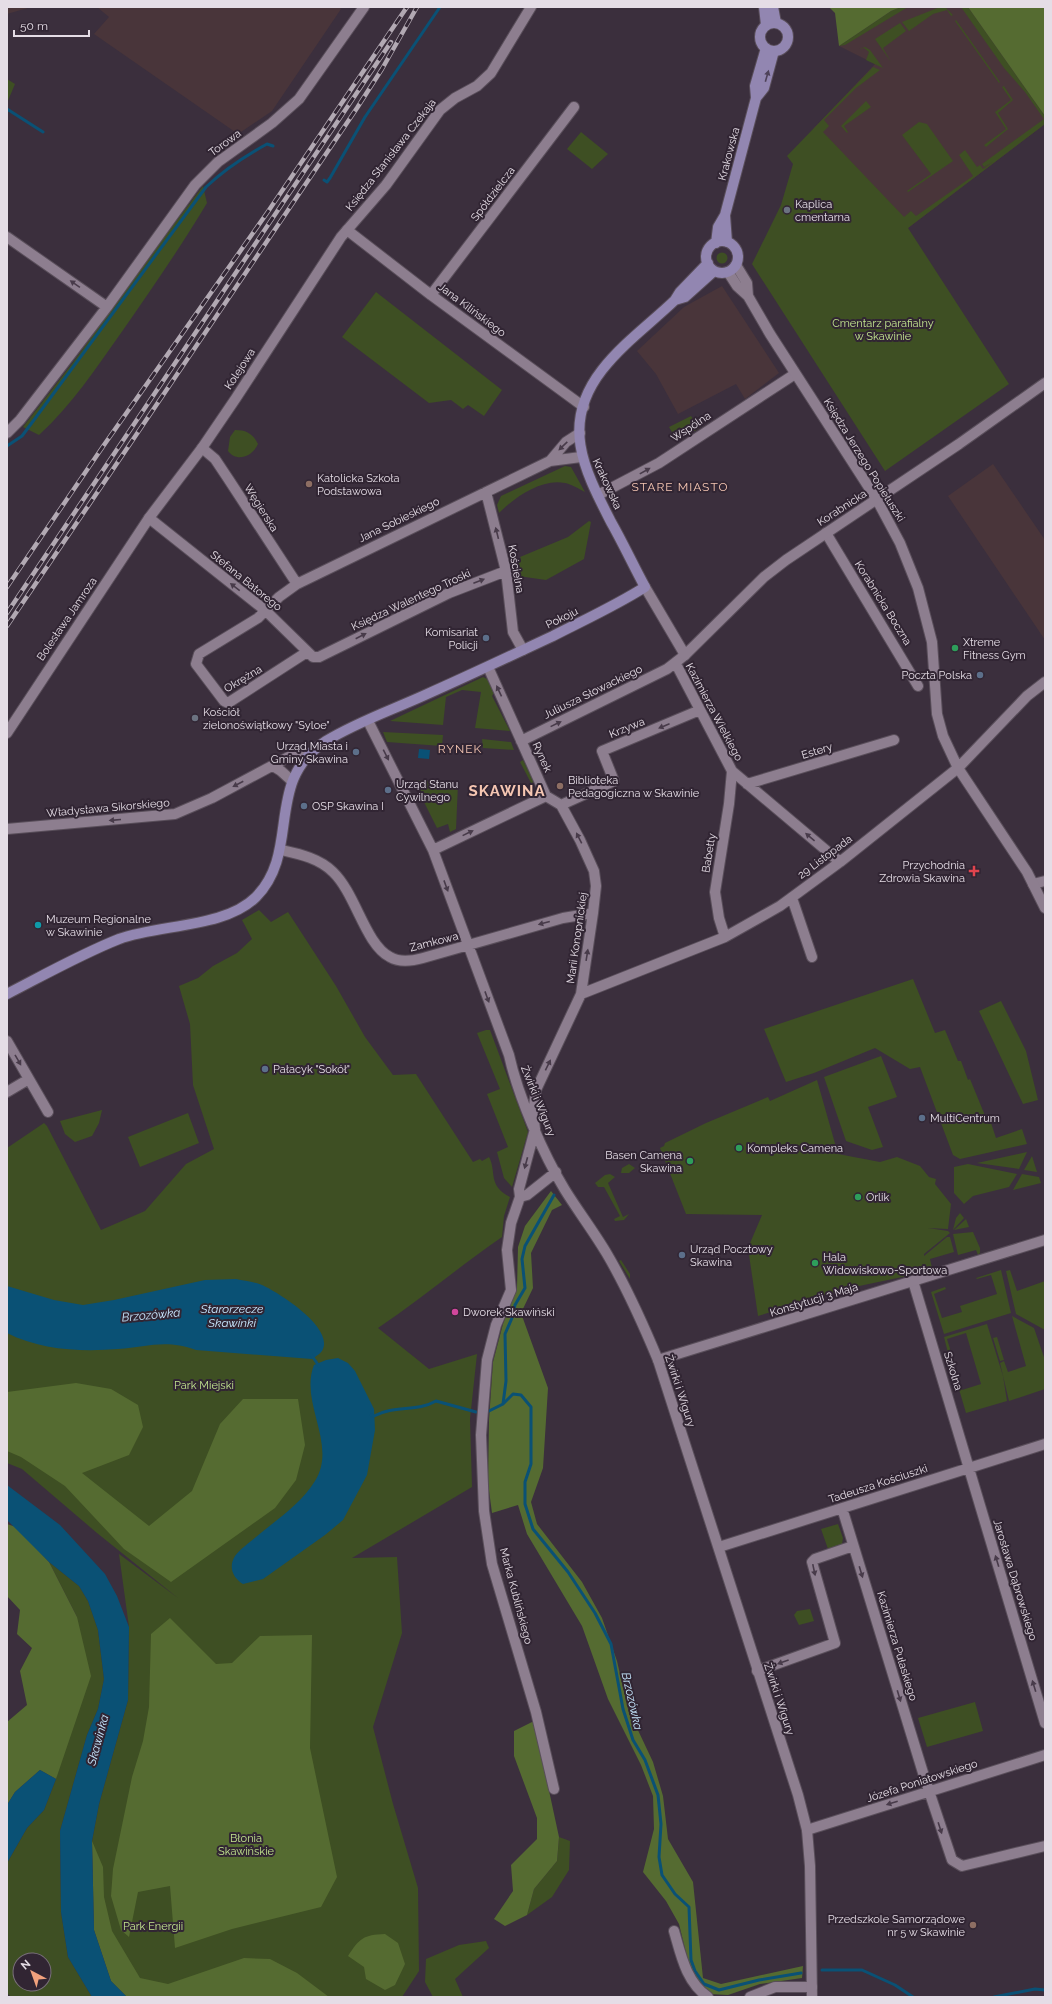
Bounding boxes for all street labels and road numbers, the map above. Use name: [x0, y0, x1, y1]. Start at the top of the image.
street label: Księdza Stanisława Czekaja: [343, 96, 439, 214]
street label: Krakowska: [716, 126, 742, 182]
street label: Torowa: [206, 127, 244, 159]
street label: Spółdzielcza: [468, 164, 518, 224]
street label: Jana Kilińskiego: [436, 280, 509, 340]
street label: Kolejowa: [222, 346, 258, 392]
street label: Księdza Jerzego Popiełuszki: [821, 396, 907, 524]
street label: Wspólna: [669, 409, 713, 445]
street label: Krakowska: [590, 456, 624, 512]
street label: Węgierska: [241, 482, 281, 534]
street label: Korabnicka: [815, 487, 869, 529]
street label: Jana Sobieskiego: [356, 495, 442, 545]
street label: Kościelna: [505, 544, 527, 594]
street label: Stefana Batorego: [208, 548, 285, 614]
street label: Korabnicka Boczna: [852, 558, 914, 648]
street label: Księdza Walentego Troski: [349, 567, 473, 633]
street label: Bolesława Jamroza: [34, 575, 100, 663]
street label: Pokoju: [544, 605, 580, 631]
street label: Kazimierza Wielkiego: [683, 661, 746, 764]
street label: Juliusza Słowackiego: [541, 662, 645, 722]
street label: Okrężna: [222, 663, 264, 695]
street label: Krzywa: [607, 715, 647, 741]
street label: Rynek: [530, 740, 554, 774]
street label: Estery: [800, 740, 834, 762]
street label: Władysława Sikorskiego: [46, 796, 171, 820]
street label: Babetty: [699, 832, 719, 874]
street label: 29 Listopada: [795, 832, 855, 882]
street label: Marii Konopnickiej: [564, 891, 590, 985]
street label: Zamkowa: [408, 930, 460, 954]
street label: Żwirki i Wigury: [518, 1064, 558, 1138]
street label: Konstytucji 3 Maja: [768, 1280, 860, 1320]
street label: Szkolna: [941, 1350, 965, 1392]
street label: Żwirki i Wigury: [662, 1353, 698, 1429]
street label: Tadeusza Kościuszki: [827, 1462, 929, 1506]
street label: Jarosława Dąbrowskiego: [990, 1518, 1040, 1643]
street label: Marka Kublińskiego: [497, 1546, 535, 1646]
street label: Kazimierza Pułaskiego: [874, 1590, 920, 1703]
street label: Żwirki i Wigury: [761, 1661, 797, 1737]
street label: Józefa Poniatowskiego: [865, 1757, 980, 1805]

